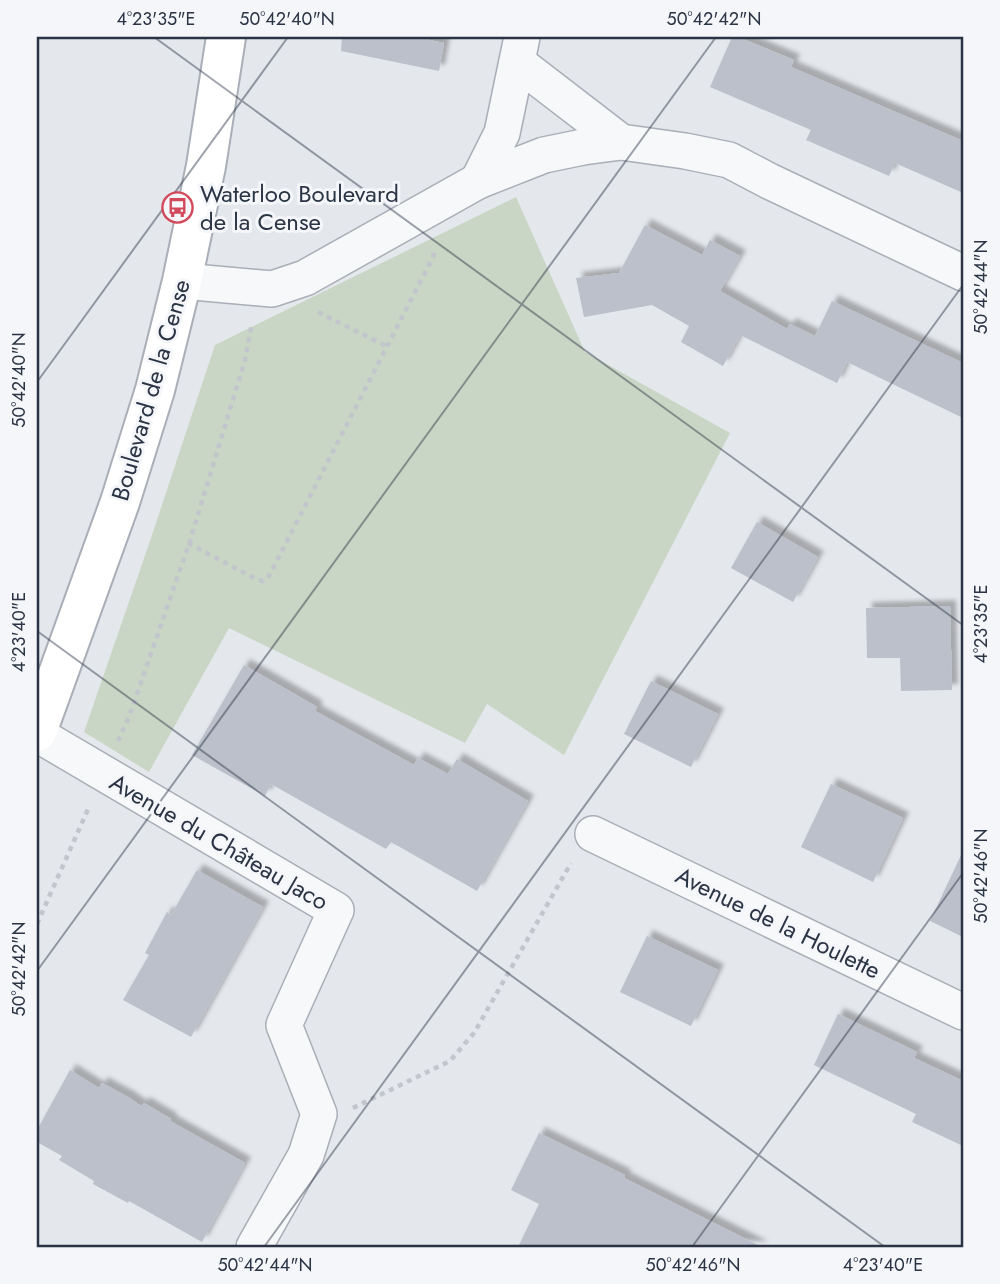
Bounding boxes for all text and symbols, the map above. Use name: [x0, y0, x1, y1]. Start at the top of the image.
text: 4°23'35"E: [117, 6, 195, 32]
text: 50°42'40"N: [239, 6, 335, 32]
text: 50°42'42"N: [667, 6, 761, 32]
place label: Waterloo Boulevard de la Cense: [200, 176, 399, 239]
bus stop icon: Waterloo Boulevard de la Cense: [160, 191, 194, 225]
text: 50°42'44"N: [968, 239, 994, 335]
street label: Boulevard de la Cense: [102, 275, 199, 505]
text: 50°42'40"N: [6, 332, 32, 428]
text: 4°23'35"E: [968, 585, 994, 663]
text: 4°23'40"E: [6, 592, 32, 672]
street label: Avenue du Château Jaco: [103, 765, 335, 919]
text: 50°42'46"N: [968, 828, 994, 924]
street label: Avenue de la Houlette: [670, 858, 887, 987]
text: 50°42'42"N: [6, 922, 32, 1016]
text: 50°42'44"N: [217, 1252, 313, 1278]
text: 50°42'46"N: [645, 1252, 741, 1278]
text: 4°23'40"E: [843, 1252, 923, 1278]

